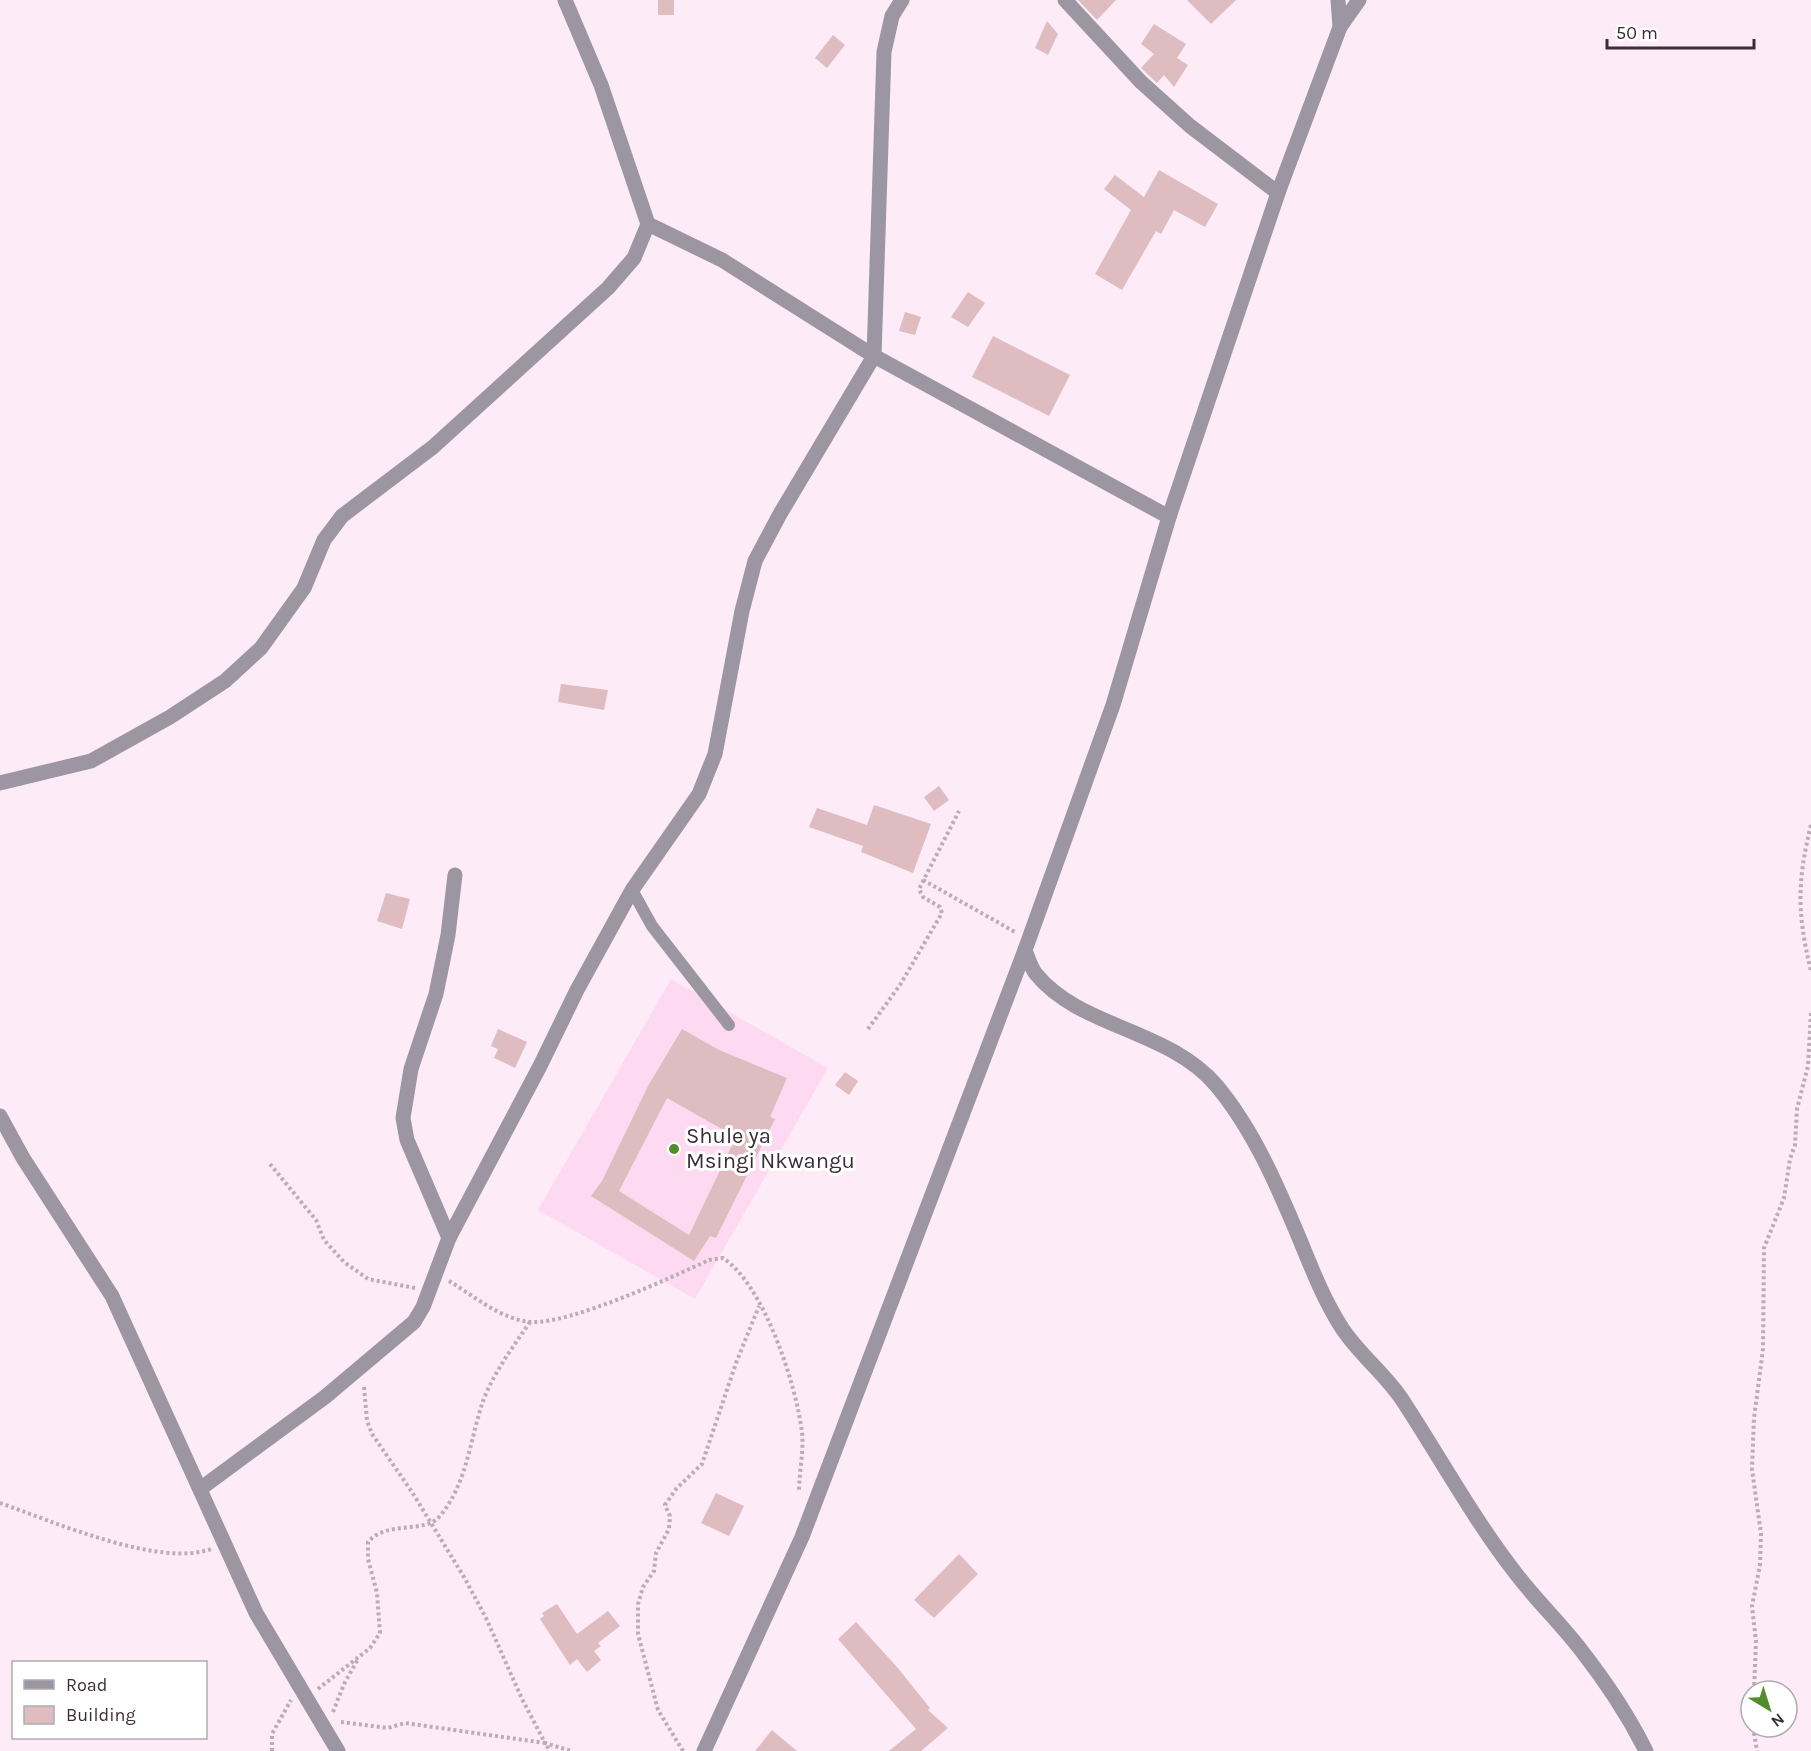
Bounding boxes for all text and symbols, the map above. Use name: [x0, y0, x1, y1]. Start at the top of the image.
scale bar: [1607, 12, 1754, 50]
text: 50 m: [1616, 22, 1658, 44]
place label: Shule ya Msingi Nkwangu: [686, 1123, 855, 1174]
marker: Shule ya Msingi Nkwangu: [667, 1142, 681, 1156]
legend: [12, 1661, 207, 1739]
text: Road: [66, 1674, 107, 1696]
north arrow: [1739, 1679, 1799, 1739]
text: Building: [66, 1704, 136, 1726]
text: N: [1768, 1709, 1788, 1731]

